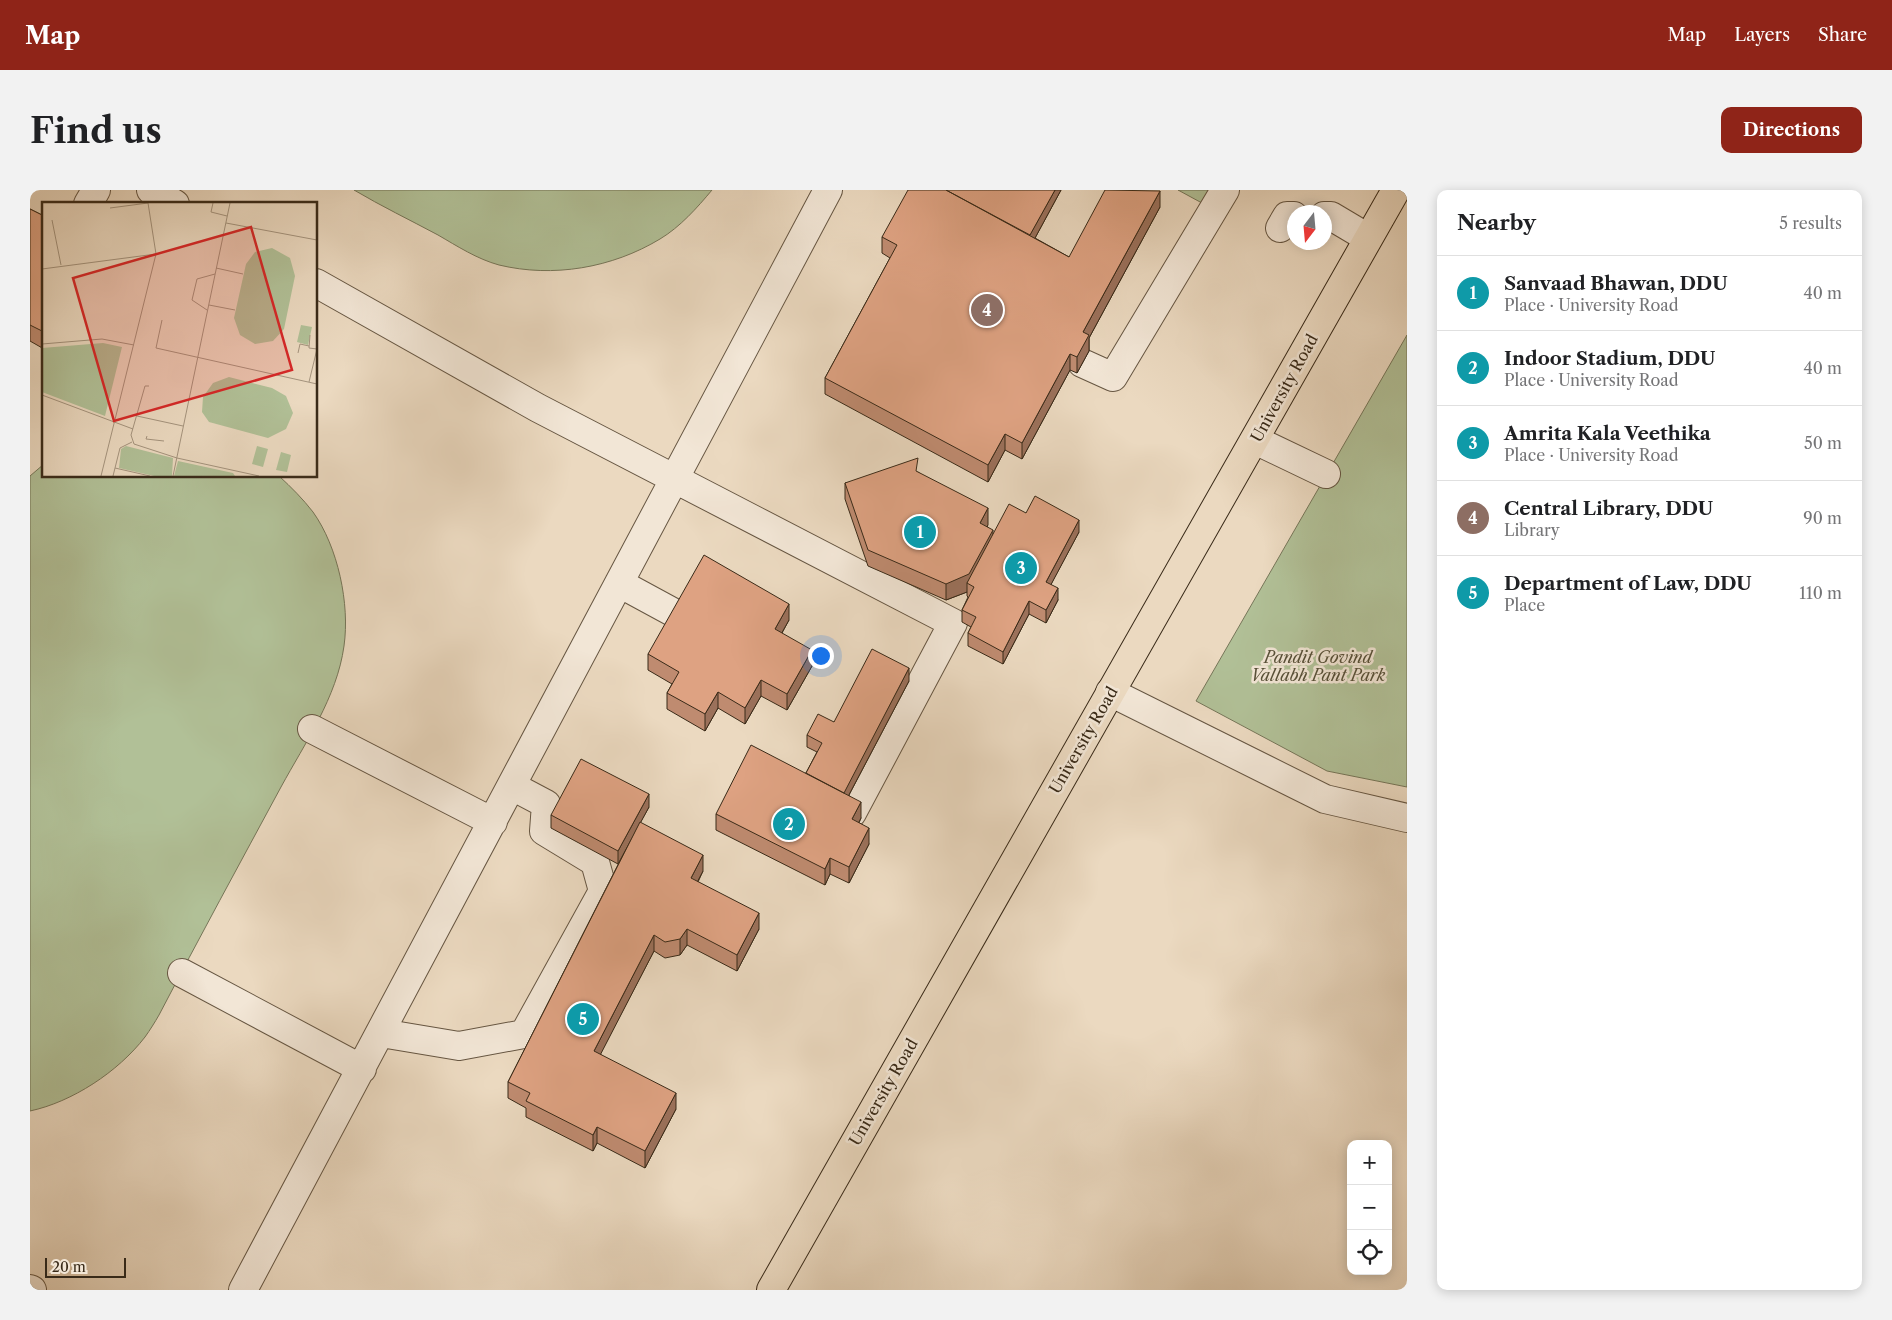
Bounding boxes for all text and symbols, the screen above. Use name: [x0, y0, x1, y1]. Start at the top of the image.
text: Map: [25, 21, 80, 50]
text: Map: [1668, 24, 1706, 46]
text: Layers: [1734, 24, 1790, 46]
text: Share: [1818, 24, 1867, 46]
button: Directions: [1721, 107, 1862, 153]
text: Find us: [30, 109, 162, 152]
inset map: [42, 202, 318, 478]
north arrow: [1287, 205, 1332, 250]
text: Nearby: [1457, 210, 1536, 235]
text: 5 results: [1779, 213, 1842, 233]
text: Sanvaad Bhawan, DDU: [1504, 272, 1728, 295]
text: 1: [1469, 283, 1477, 303]
text: 40 m: [1803, 283, 1842, 303]
pin: 4: [971, 291, 1003, 329]
text: Place · University Road: [1504, 295, 1678, 315]
street label: University Road: [1246, 330, 1322, 445]
text: Indoor Stadium, DDU: [1504, 347, 1716, 370]
text: 2: [1468, 358, 1478, 378]
text: 40 m: [1803, 358, 1842, 378]
text: Place · University Road: [1504, 370, 1678, 390]
text: Amrita Kala Veethika: [1504, 422, 1711, 445]
text: 3: [1468, 433, 1478, 453]
text: 50 m: [1804, 433, 1842, 453]
text: Place · University Road: [1504, 445, 1678, 465]
text: Central Library, DDU: [1504, 497, 1713, 520]
text: 4: [1468, 508, 1478, 528]
text: 90 m: [1803, 508, 1842, 528]
pin: 1: [904, 513, 936, 551]
text: Library: [1504, 520, 1560, 540]
pin: 3: [1005, 549, 1037, 587]
text: Department of Law, DDU: [1504, 572, 1752, 595]
text: 5: [1469, 583, 1477, 603]
text: 110 m: [1799, 583, 1842, 603]
text: Place: [1504, 595, 1545, 615]
your location: [808, 643, 834, 669]
park label: Pandit Govind Vallabh Pant Park: [1251, 647, 1386, 685]
street label: University Road: [1044, 683, 1122, 797]
pin: 2: [773, 805, 805, 843]
pin: 5: [567, 1000, 599, 1038]
street label: University Road: [844, 1035, 922, 1149]
map controls: [1347, 1140, 1392, 1275]
button: +: [1347, 1140, 1392, 1185]
button: −: [1347, 1185, 1392, 1230]
button: locate: [1347, 1230, 1392, 1275]
scale bar: [45, 1255, 126, 1278]
text: 20 m: [52, 1258, 86, 1276]

